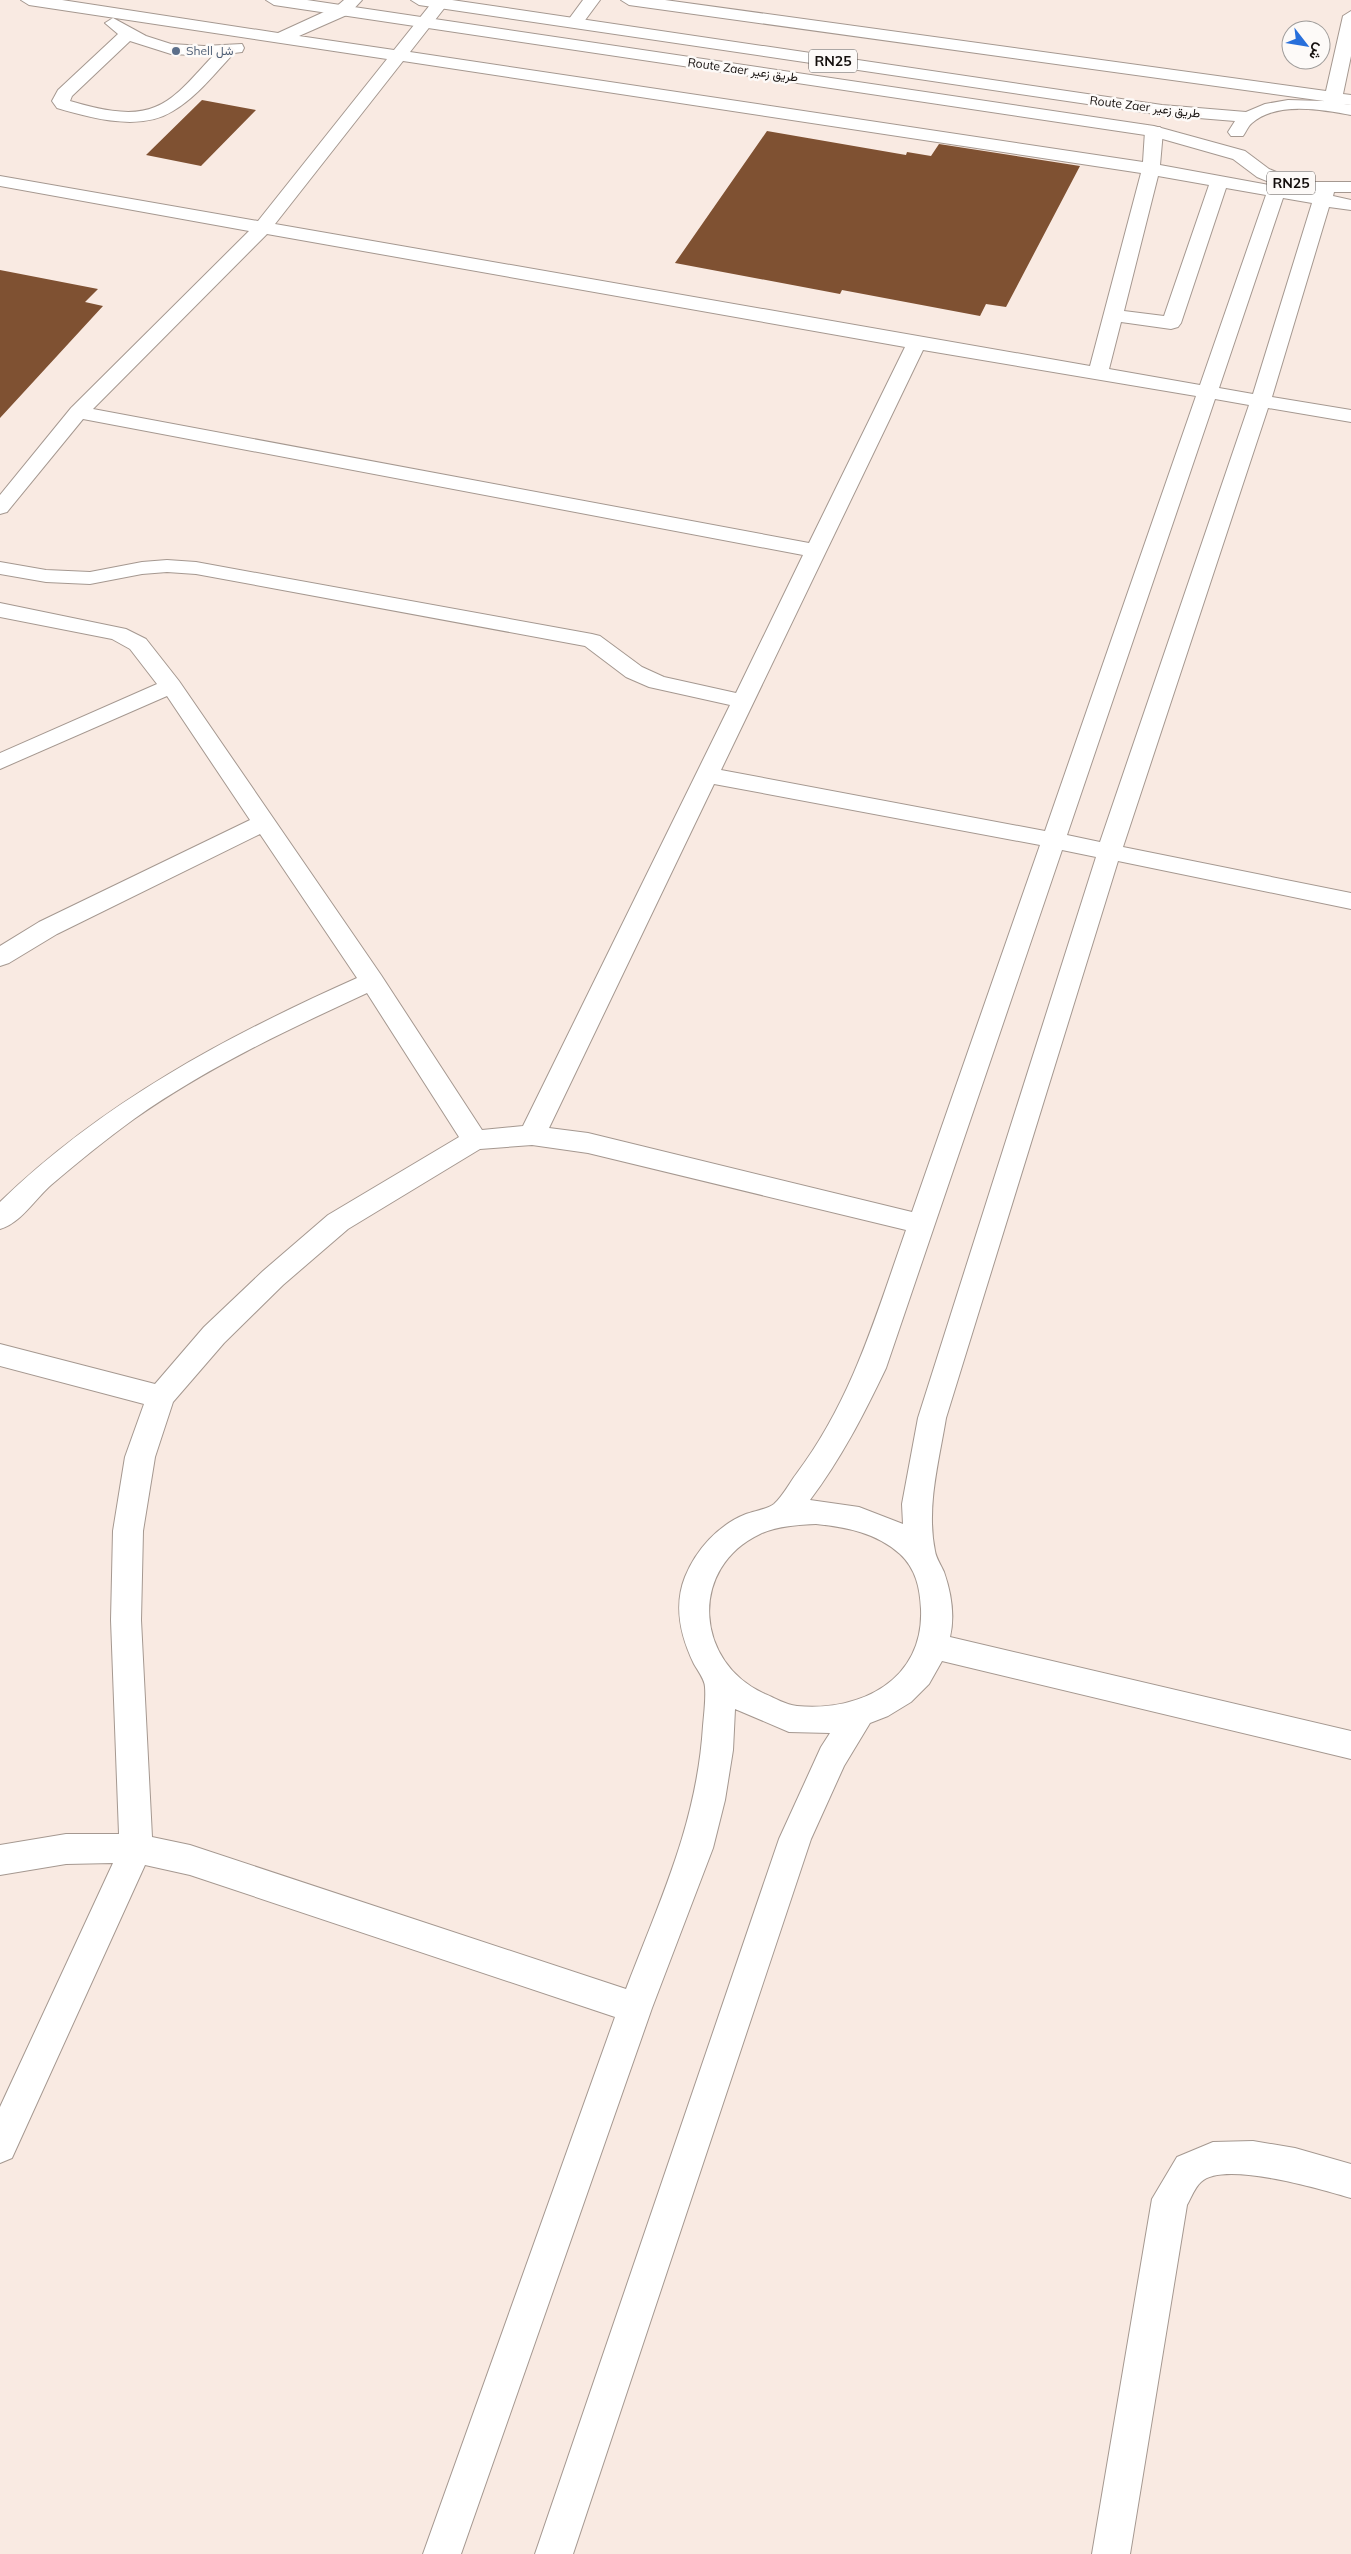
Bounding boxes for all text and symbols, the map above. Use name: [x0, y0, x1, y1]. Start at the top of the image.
north arrow: [1281, 20, 1331, 70]
text: ش: [1305, 40, 1329, 64]
place label: Shell شل: [186, 43, 233, 59]
marker: Shell شل: [170, 45, 182, 57]
road number: RN25: [809, 49, 857, 72]
street label: Route Zaer طريق زعير: [687, 54, 799, 86]
street label: Route Zaer طريق زعير: [1089, 92, 1201, 122]
road number: RN25: [1267, 172, 1315, 194]

